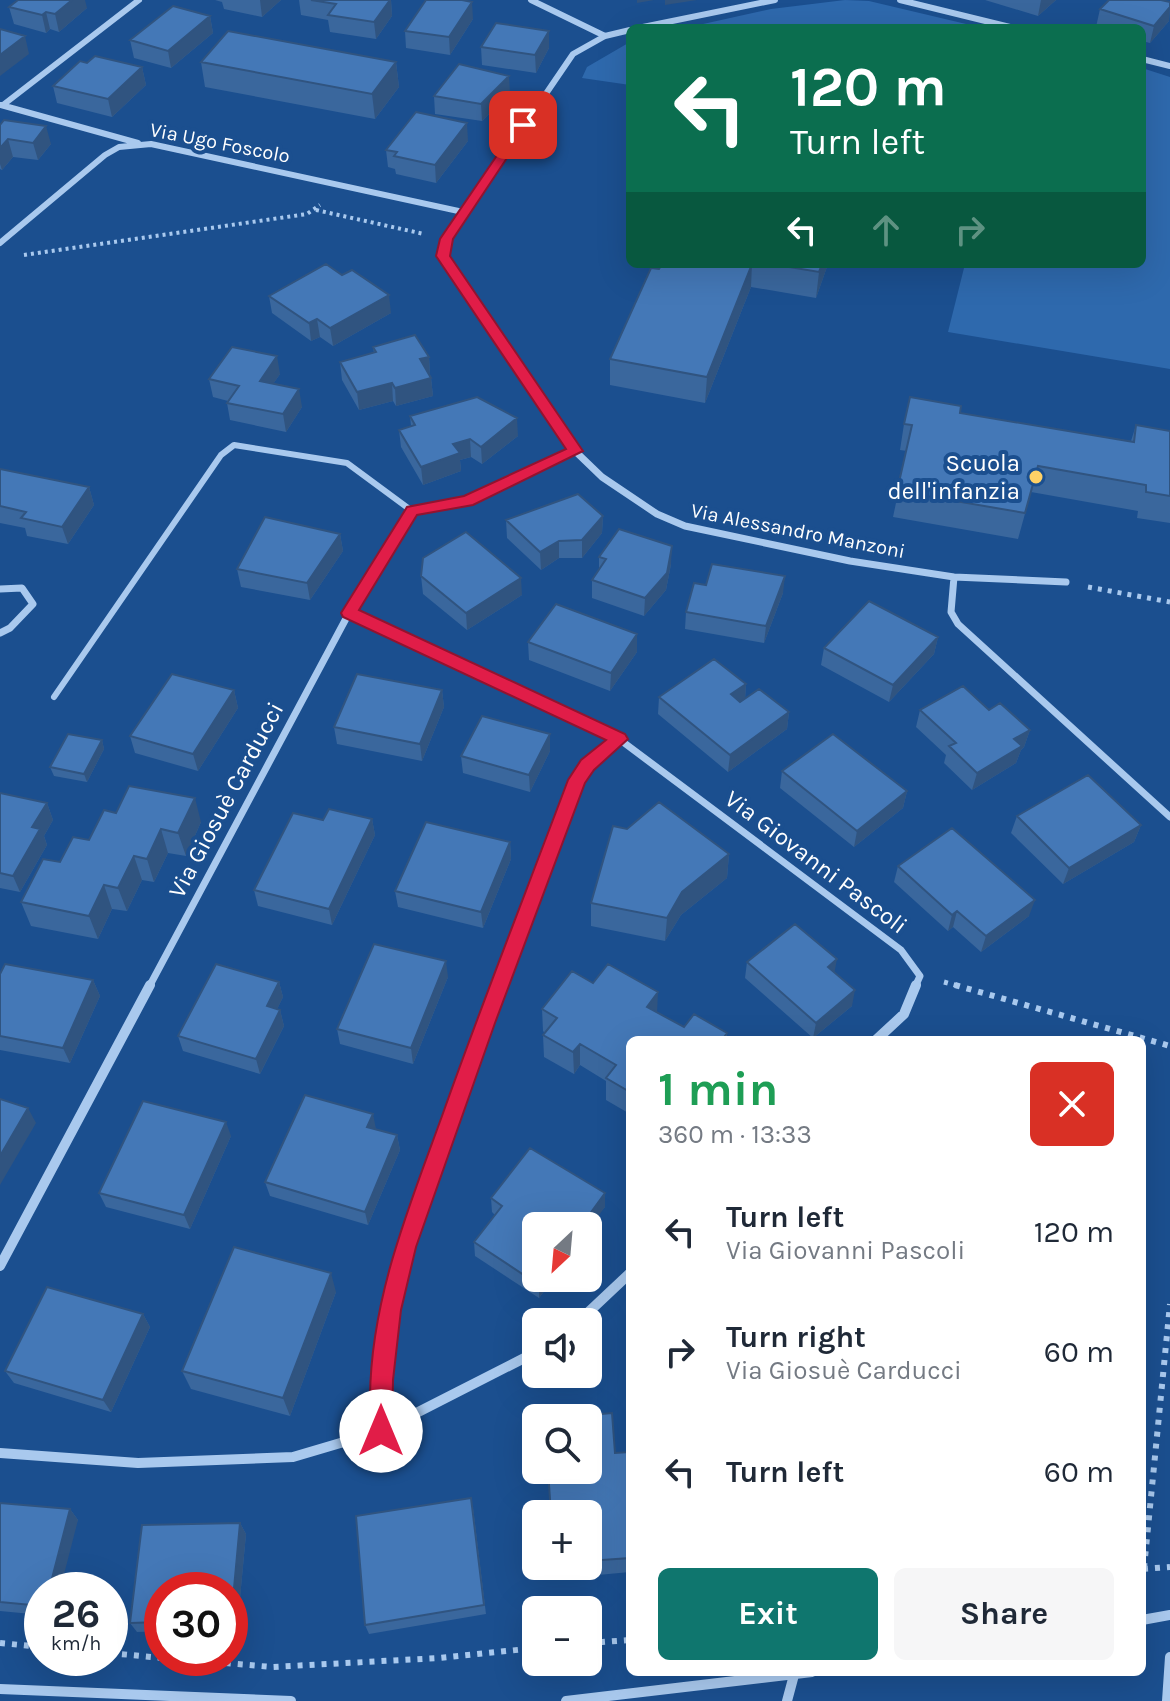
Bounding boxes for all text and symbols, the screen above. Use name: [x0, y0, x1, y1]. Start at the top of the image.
text: 120 m: [790, 54, 947, 119]
icon: left: [658, 56, 762, 160]
pin: [489, 91, 557, 159]
icon: arrive: [501, 103, 545, 147]
street label: Via Ugo Foscolo: [148, 118, 292, 168]
text: Turn left: [790, 121, 925, 163]
icon: left: [780, 208, 824, 252]
icon: ahead: [864, 208, 908, 252]
icon: right: [948, 208, 992, 252]
place label: Scuola dell'infanzia: [887, 449, 1020, 505]
marker: Scuola dell'infanzia: [1027, 468, 1045, 486]
street label: Via Alessandro Manzoni: [689, 499, 907, 563]
street label: Via Giosuè Carducci: [163, 697, 289, 903]
street label: Via Giovanni Pascoli: [719, 784, 913, 940]
text: 1 min: [658, 1061, 778, 1117]
button: close: [1030, 1062, 1114, 1146]
text: 360 m · 13:33: [658, 1119, 812, 1150]
text: Turn left: [726, 1199, 844, 1235]
icon: left: [658, 1210, 702, 1254]
north arrow: [522, 1212, 602, 1292]
map controls: [522, 1212, 602, 1676]
text: 120 m: [1034, 1214, 1114, 1250]
text: Via Giovanni Pascoli: [726, 1235, 965, 1266]
button: sound: [522, 1308, 602, 1388]
text: Turn right: [726, 1319, 866, 1355]
icon: right: [658, 1330, 702, 1374]
text: 60 m: [1044, 1334, 1114, 1370]
text: Via Giosuè Carducci: [726, 1355, 962, 1386]
position arrow: [339, 1389, 423, 1473]
button: search: [522, 1404, 602, 1484]
icon: left: [658, 1450, 702, 1494]
text: Turn left: [726, 1454, 844, 1490]
text: 60 m: [1044, 1454, 1114, 1490]
button: +: [522, 1500, 602, 1580]
button: Exit: [658, 1568, 878, 1660]
button: Share: [894, 1568, 1114, 1660]
speed limit sign: 30: [144, 1572, 248, 1676]
text: 26: [52, 1590, 100, 1637]
button: −: [522, 1596, 602, 1676]
text: km/h: [51, 1632, 101, 1655]

